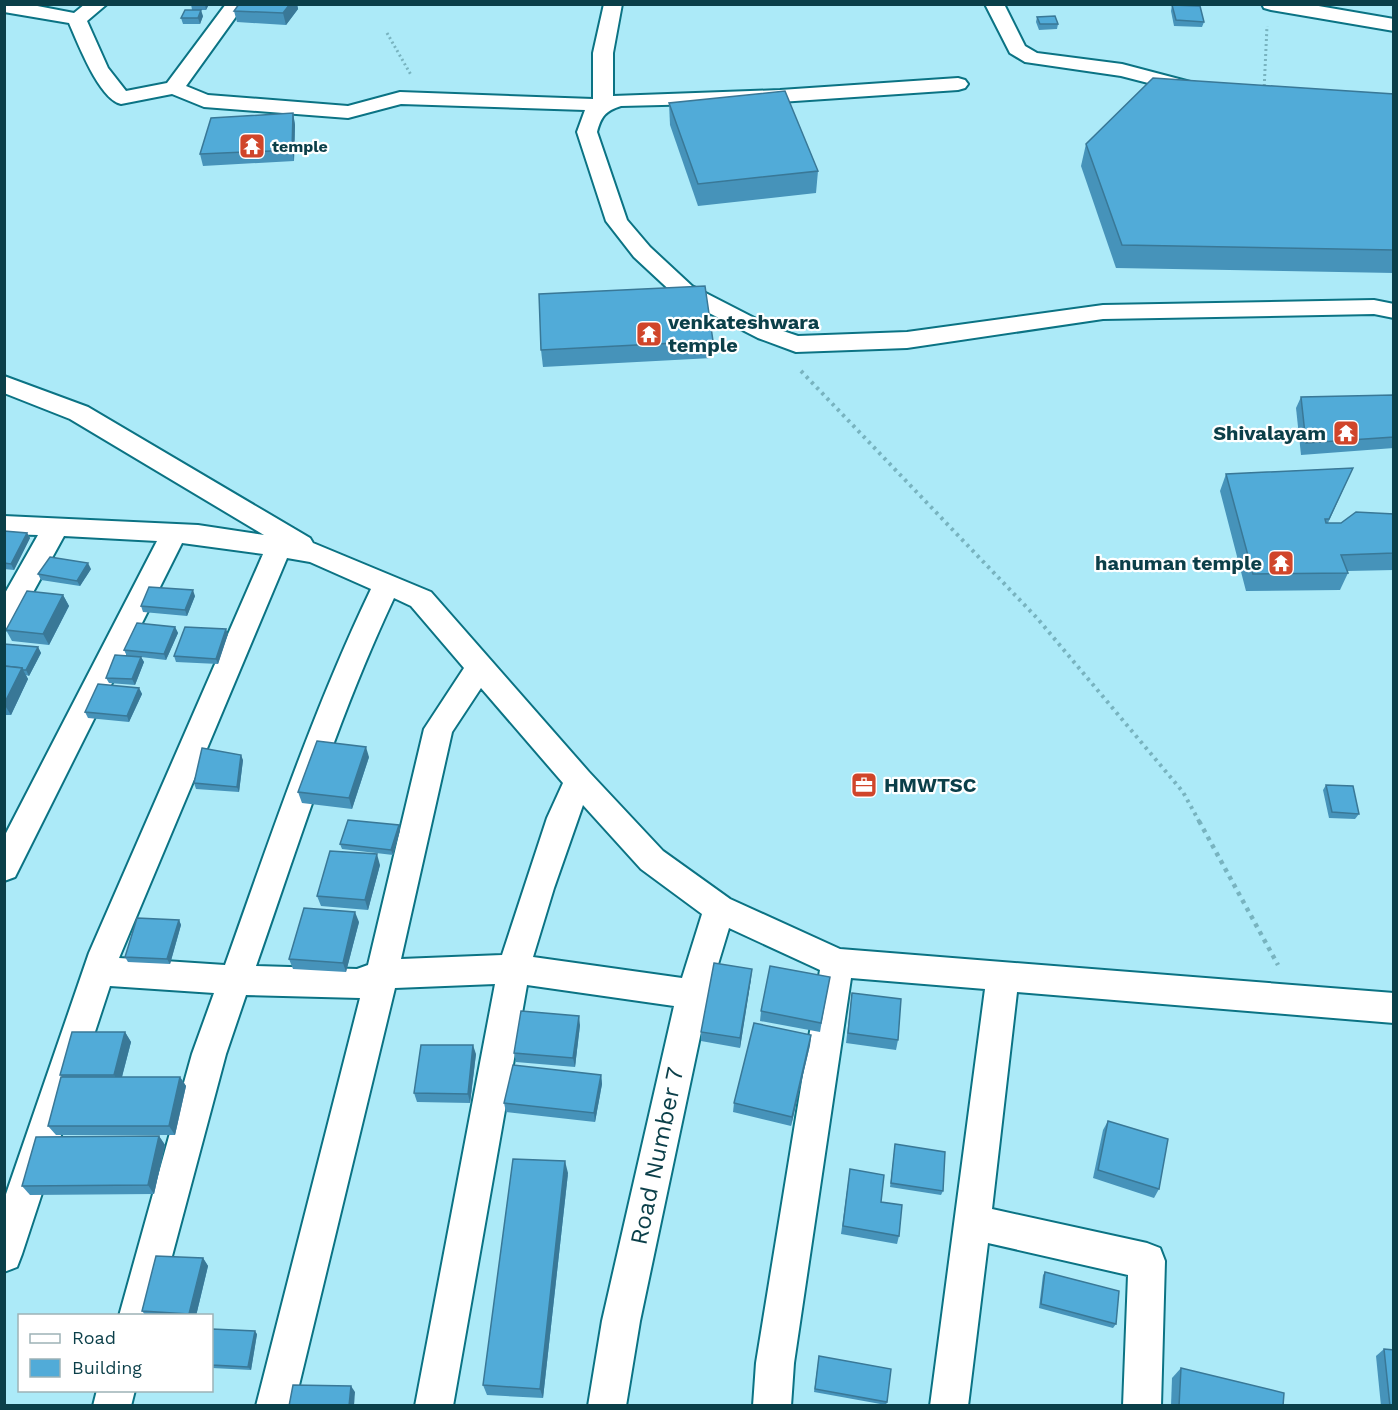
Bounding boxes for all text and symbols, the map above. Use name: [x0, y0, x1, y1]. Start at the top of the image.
temple icon: temple: [237, 131, 267, 161]
place label: temple: [272, 137, 328, 156]
place label: venkateshwara temple: [667, 310, 820, 357]
temple icon: venkateshwara temple: [634, 319, 664, 349]
temple icon: Shivalayam: [1331, 418, 1361, 448]
place label: Shivalayam: [1213, 421, 1326, 445]
temple icon: hanuman temple: [1266, 548, 1296, 578]
place label: hanuman temple: [1095, 551, 1262, 575]
office icon: HMWTSC: [849, 770, 879, 800]
place label: HMWTSC: [884, 773, 977, 797]
street label: Road Number 7: [625, 1065, 689, 1247]
legend: [18, 1314, 213, 1392]
text: Road: [72, 1327, 116, 1348]
text: Building: [72, 1357, 142, 1378]

